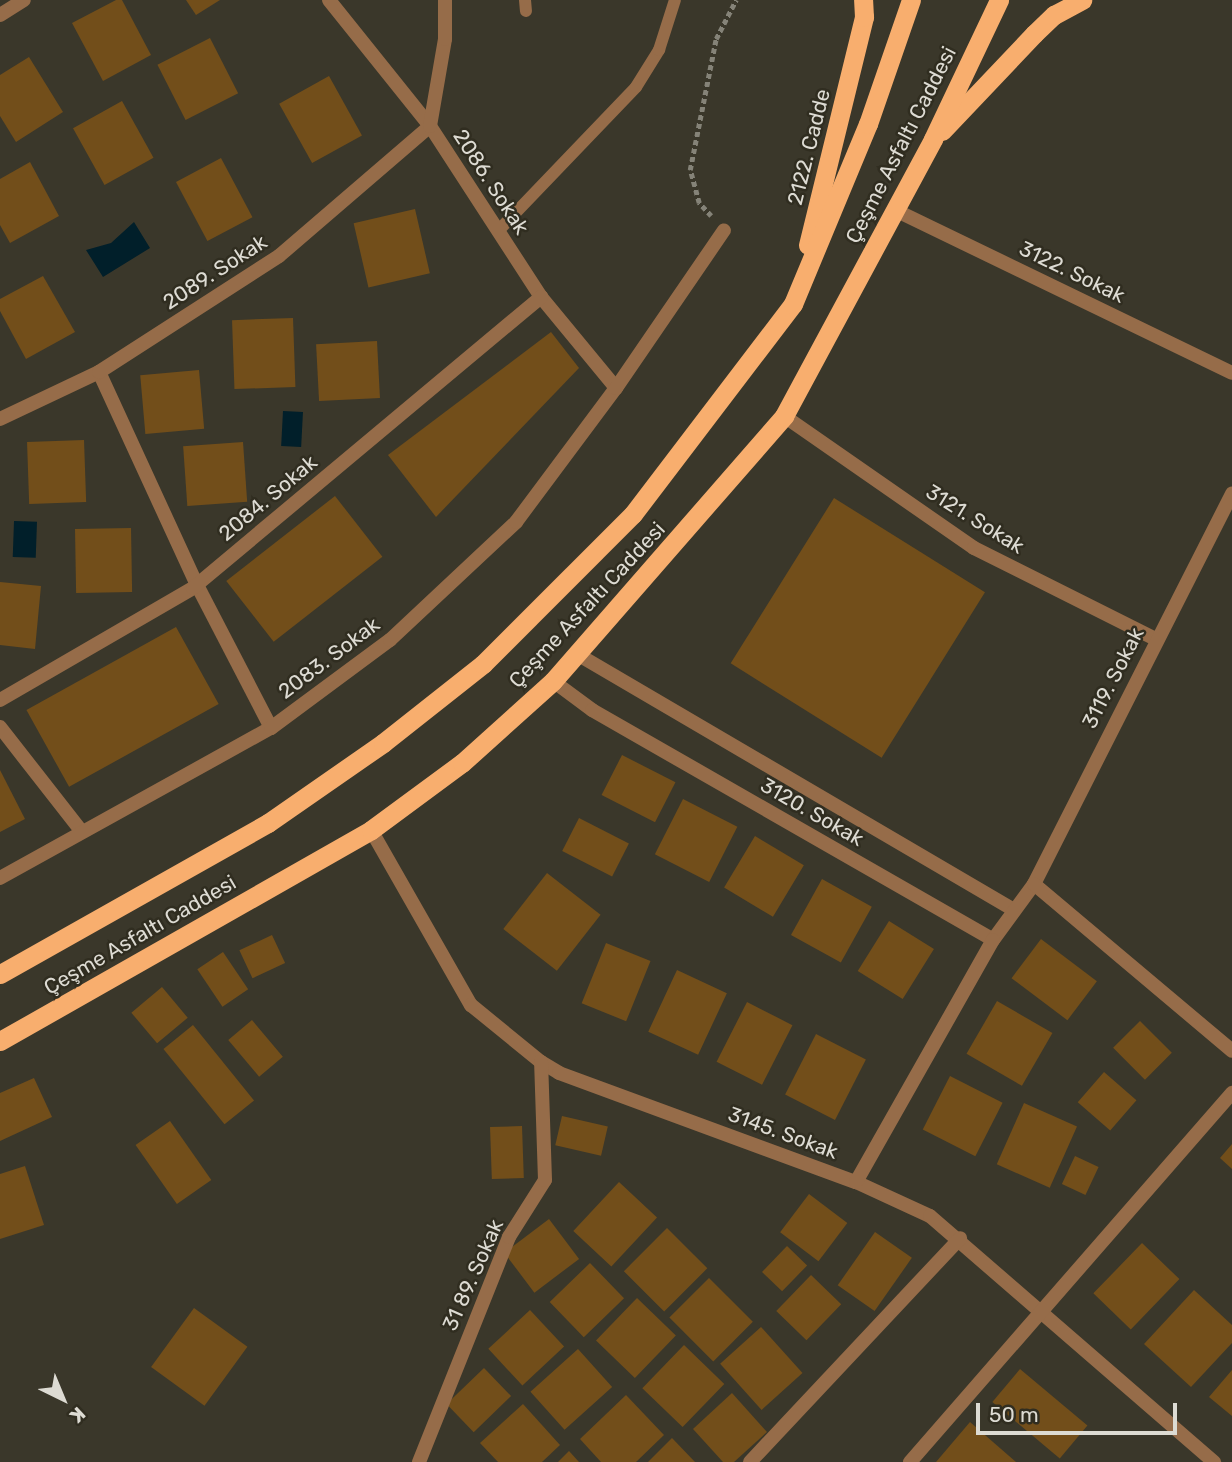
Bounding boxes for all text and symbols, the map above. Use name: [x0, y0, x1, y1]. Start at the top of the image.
street label: Çeşme Asfaltı Caddesi: [840, 42, 962, 248]
street label: 2122. Cadde: [782, 86, 836, 208]
street label: 2086. Sokak: [448, 125, 534, 239]
street label: 2089. Sokak: [158, 229, 272, 315]
street label: 3122. Sokak: [1015, 236, 1129, 308]
street label: 2084. Sokak: [214, 450, 322, 546]
street label: 3121. Sokak: [921, 479, 1029, 559]
street label: Çeşme Asfaltı Caddesi: [503, 517, 671, 693]
street label: 2083. Sokak: [273, 612, 385, 704]
street label: 3119. Sokak: [1077, 623, 1149, 733]
street label: 3120. Sokak: [756, 772, 868, 852]
street label: Çeşme Asfaltı Caddesi: [39, 870, 241, 1000]
street label: 3145. Sokak: [725, 1101, 841, 1165]
street label: 31 89. Sokak: [437, 1215, 509, 1335]
north arrow: [28, 1364, 98, 1434]
scale bar: [980, 1388, 1181, 1432]
text: K: [65, 1402, 90, 1427]
text: 50 m: [989, 1402, 1039, 1427]

